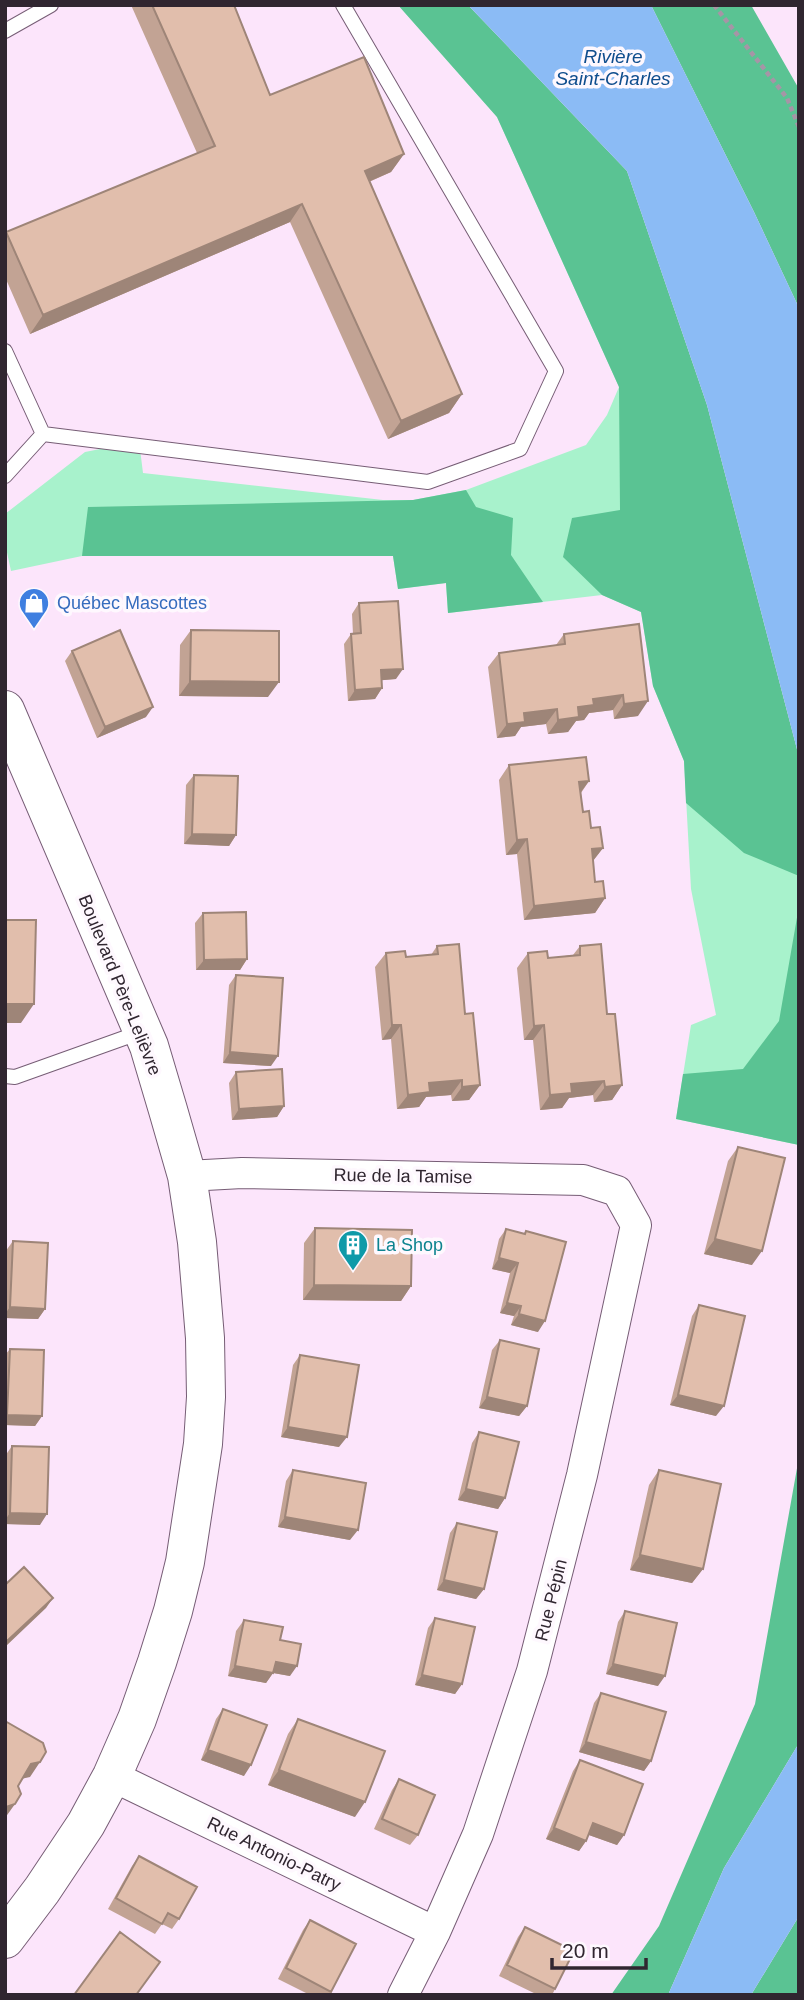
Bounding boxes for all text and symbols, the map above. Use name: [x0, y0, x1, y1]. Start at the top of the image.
water label: Rivière Saint-Charles: [555, 46, 671, 89]
shop icon: Québec Mascottes: [17, 586, 51, 630]
place label: Québec Mascottes: [57, 593, 207, 613]
street label: Boulevard Père-Lelièvre: [75, 892, 165, 1078]
street label: Rue de la Tamise: [333, 1165, 473, 1187]
building icon: La Shop: [336, 1228, 370, 1272]
place label: La Shop: [376, 1235, 443, 1255]
street label: Rue Pépin: [531, 1557, 571, 1643]
street label: Rue Antonio-Patry: [204, 1813, 344, 1895]
scale bar: [552, 1926, 646, 1970]
text: 20 m: [562, 1939, 609, 1962]

